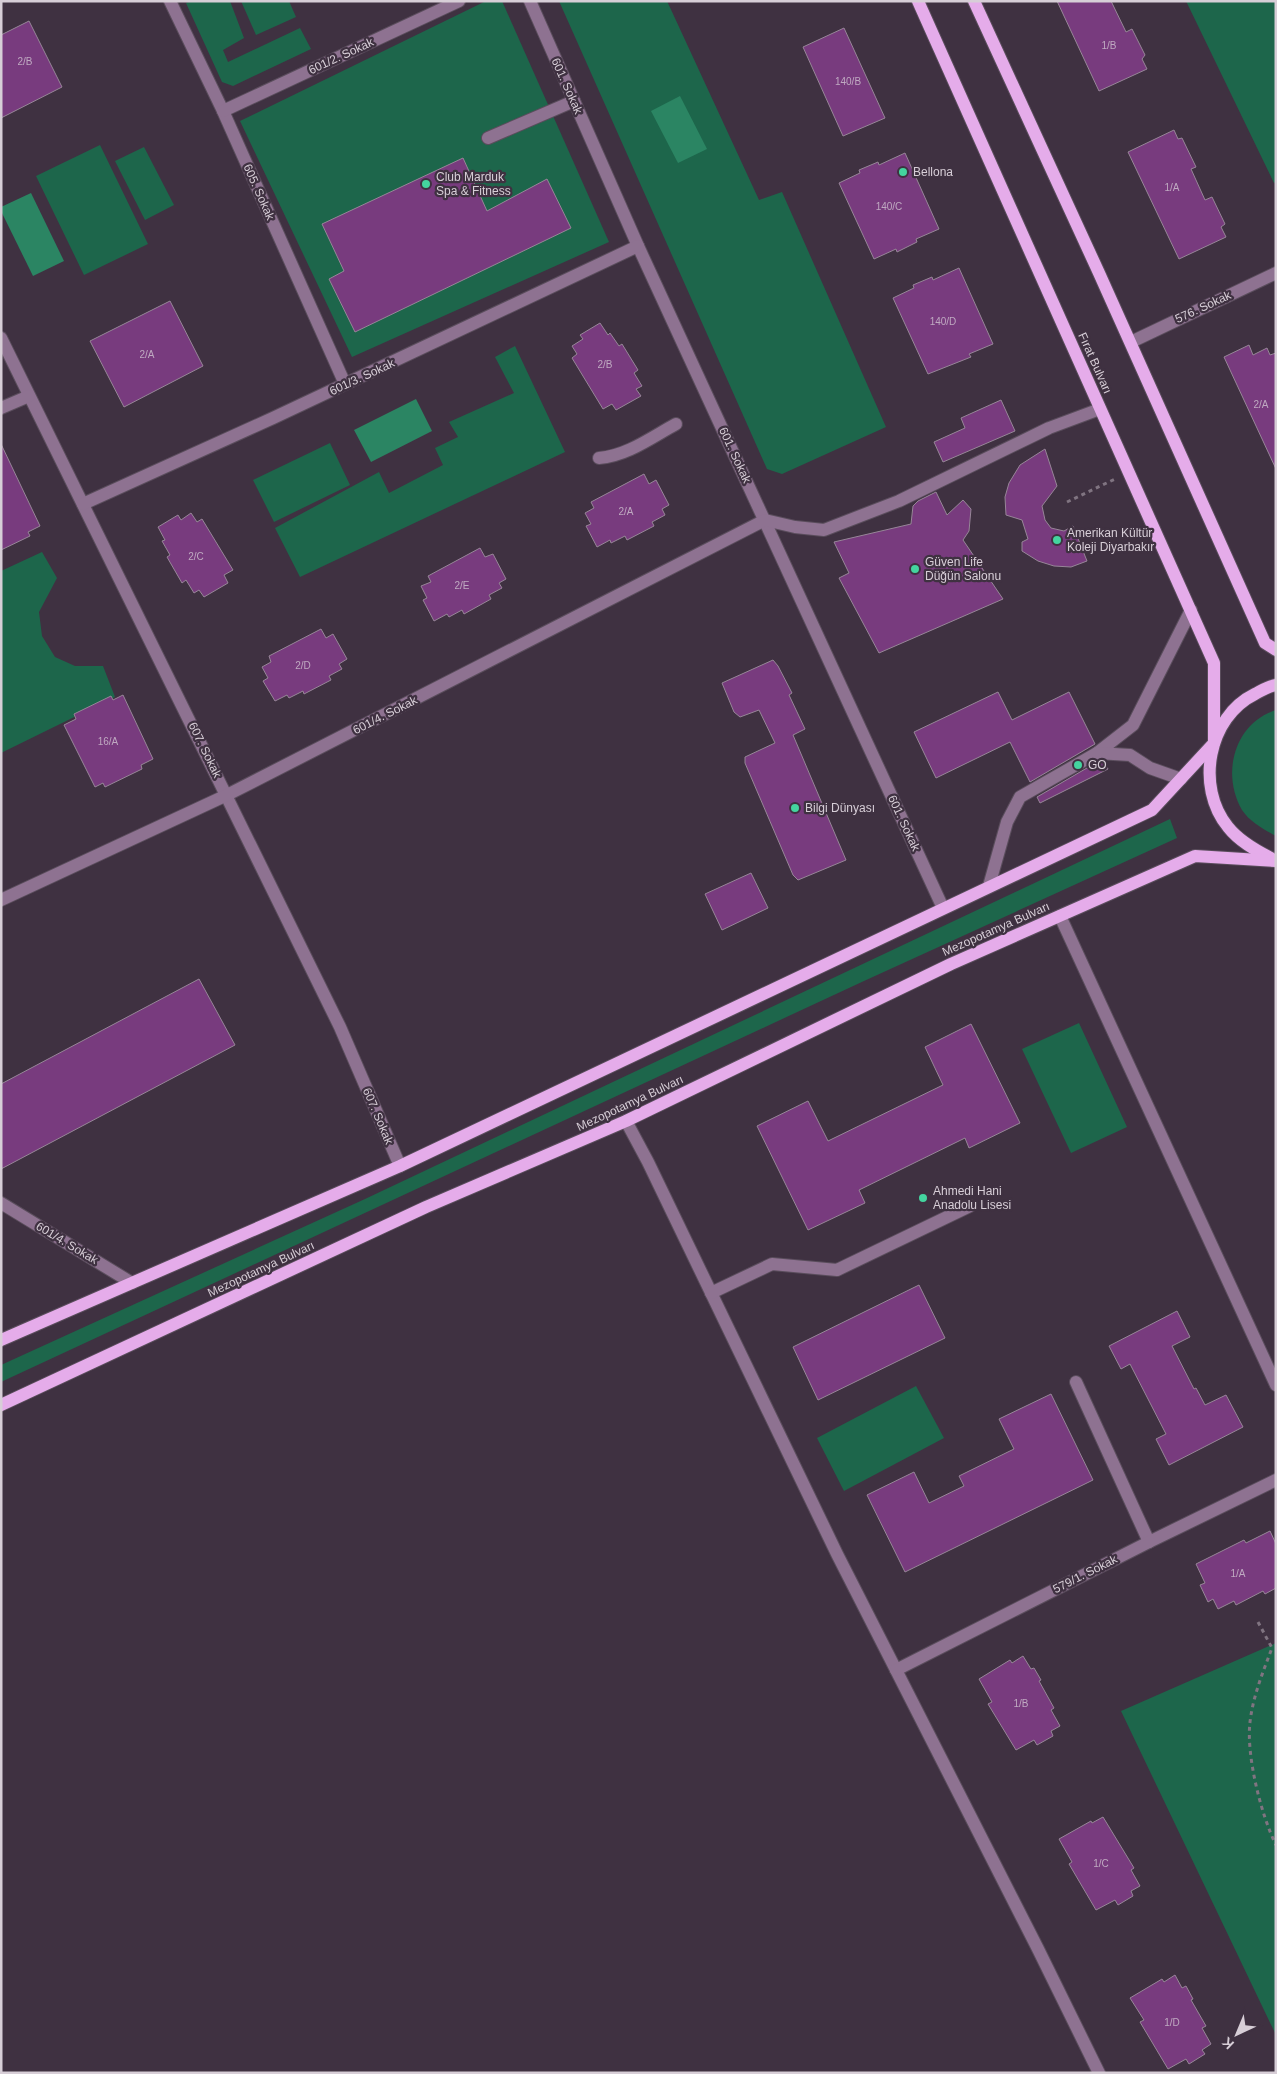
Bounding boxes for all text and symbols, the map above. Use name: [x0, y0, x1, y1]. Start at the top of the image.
street label: 601/2. Sokak: [306, 34, 377, 77]
house number: 1/B: [1101, 40, 1117, 51]
house number: 2/B: [17, 56, 33, 67]
street label: 601. Sokak: [548, 56, 586, 117]
house number: 140/B: [835, 76, 861, 87]
street label: 605. Sokak: [240, 162, 278, 223]
place label: Bellona: [913, 165, 953, 179]
marker: Bellona: [897, 166, 909, 178]
place label: Club Marduk Spa & Fitness: [436, 170, 511, 198]
marker: Club Marduk Spa & Fitness: [420, 178, 432, 190]
house number: 1/A: [1164, 182, 1180, 193]
house number: 140/C: [876, 201, 902, 212]
street label: 576. Sokak: [1173, 288, 1234, 326]
house number: 140/D: [930, 316, 956, 327]
street label: Fırat Bulvarı: [1075, 330, 1115, 396]
house number: 2/A: [139, 349, 155, 360]
street label: 601/3. Sokak: [327, 355, 398, 398]
house number: 2/B: [597, 359, 613, 370]
house number: 2/A: [1253, 399, 1269, 410]
street label: 601. Sokak: [716, 425, 754, 486]
house number: 2/A: [618, 506, 634, 517]
place label: Amerikan Kültür Koleji Diyarbakır: [1067, 526, 1154, 554]
marker: Amerikan Kültür Koleji Diyarbakır: [1051, 534, 1063, 546]
house number: 2/C: [188, 551, 204, 562]
place label: Güven Life Düğün Salonu: [925, 555, 1001, 583]
marker: Güven Life Düğün Salonu: [909, 563, 921, 575]
house number: 2/E: [454, 580, 470, 591]
house number: 2/D: [295, 660, 311, 671]
street label: 601/4. Sokak: [351, 692, 420, 737]
street label: 607. Sokak: [186, 720, 225, 781]
house number: 16/A: [98, 736, 119, 747]
place label: GO: [1088, 758, 1107, 772]
marker: GO: [1072, 759, 1084, 771]
street label: 601. Sokak: [885, 793, 923, 854]
place label: Bilgi Dünyası: [805, 801, 875, 815]
marker: Bilgi Dünyası: [789, 802, 801, 814]
street label: Mezopotamya Bulvarı: [940, 899, 1052, 959]
street label: Mezopotamya Bulvarı: [574, 1072, 686, 1134]
street label: 607. Sokak: [360, 1086, 397, 1147]
place label: Ahmedi Hani Anadolu Lisesi: [933, 1184, 1011, 1212]
marker: Ahmedi Hani Anadolu Lisesi: [917, 1192, 929, 1204]
street label: 601/4. Sokak: [33, 1219, 101, 1268]
street label: Mezopotamya Bulvarı: [205, 1238, 317, 1300]
street label: 579/1. Sokak: [1051, 1551, 1120, 1596]
house number: 1/A: [1230, 1568, 1246, 1579]
house number: 1/B: [1013, 1698, 1029, 1709]
house number: 1/C: [1093, 1858, 1109, 1869]
north arrow: [1212, 2009, 1262, 2059]
house number: 1/D: [1164, 2017, 1180, 2028]
text: K: [1219, 2034, 1237, 2053]

